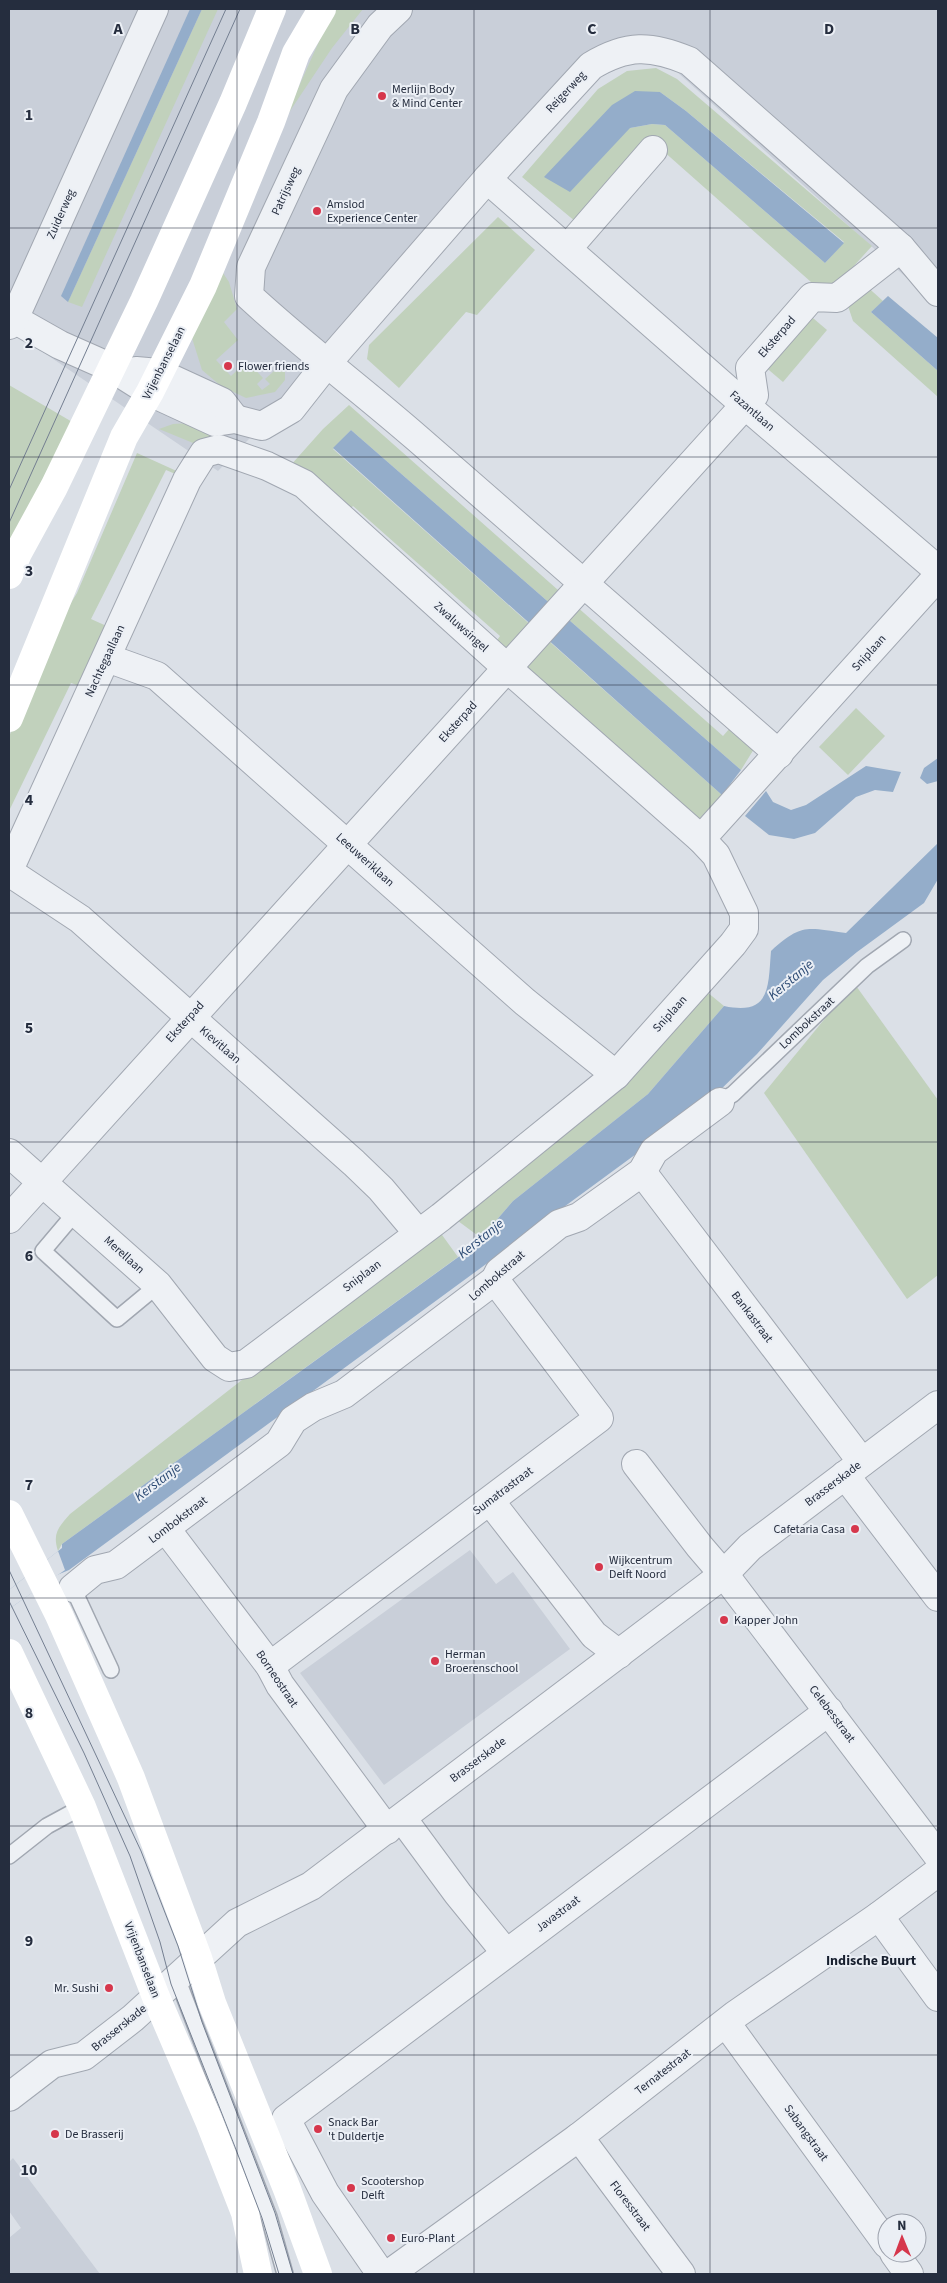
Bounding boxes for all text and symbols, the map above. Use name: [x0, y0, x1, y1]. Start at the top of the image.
text: A: [112, 18, 123, 40]
text: B: [350, 18, 360, 40]
text: C: [587, 18, 597, 40]
text: D: [824, 18, 834, 40]
street label: Reigerweg: [542, 67, 590, 117]
place label: Merlijn Body & Mind Center: [392, 81, 463, 112]
marker: Merlijn Body & Mind Center: [376, 90, 388, 102]
text: 1: [25, 104, 33, 126]
street label: Patrijsweg: [267, 164, 305, 218]
street label: Zuiderweg: [42, 186, 80, 242]
place label: Amslod Experience Center: [327, 196, 418, 227]
marker: Amslod Experience Center: [311, 205, 323, 217]
street label: Eksterpad: [754, 312, 800, 362]
street label: Vrijenbanselaan: [138, 323, 190, 403]
text: 2: [25, 332, 33, 354]
place label: Flower friends: [238, 358, 309, 375]
marker: Flower friends: [222, 360, 234, 372]
street label: Fazantlaan: [726, 387, 778, 435]
text: 3: [25, 560, 33, 582]
street label: Zwaluwsingel: [430, 598, 492, 656]
street label: Nachtegaallaan: [81, 622, 129, 700]
street label: Sniplaan: [848, 631, 890, 675]
street label: Eksterpad: [435, 698, 481, 746]
text: 4: [25, 789, 34, 811]
street label: Leeuweriklaan: [332, 829, 398, 891]
water label: Kerstanje: [764, 955, 818, 1005]
street label: Sniplaan: [649, 992, 691, 1036]
street label: Lombokstraat: [776, 993, 838, 1053]
street label: Eksterpad: [162, 998, 208, 1046]
text: 5: [25, 1017, 33, 1039]
street label: Kievitlaan: [195, 1022, 245, 1068]
water label: Kerstanje: [454, 1214, 508, 1264]
street label: Merellaan: [100, 1232, 148, 1278]
text: 6: [25, 1245, 33, 1267]
street label: Lombokstraat: [465, 1247, 529, 1305]
street label: Sniplaan: [339, 1256, 385, 1296]
street label: Bankastraat: [727, 1288, 777, 1346]
street label: Brasserskade: [801, 1457, 865, 1511]
water label: Kerstanje: [130, 1458, 186, 1506]
street label: Sumatrastraat: [469, 1463, 537, 1519]
text: 7: [25, 1474, 33, 1496]
street label: Lombokstraat: [145, 1492, 211, 1548]
place label: Cafetaria Casa: [773, 1521, 845, 1538]
marker: Cafetaria Casa: [849, 1523, 861, 1535]
place label: Wijkcentrum Delft Noord: [609, 1552, 673, 1583]
marker: Wijkcentrum Delft Noord: [593, 1561, 605, 1573]
place label: Kapper John: [734, 1612, 798, 1629]
marker: Kapper John: [718, 1614, 730, 1626]
place label: Herman Broerenschool: [445, 1646, 518, 1677]
street label: Borneostraat: [252, 1647, 302, 1711]
marker: Herman Broerenschool: [429, 1655, 441, 1667]
street label: Celebesstraat: [805, 1682, 859, 1746]
text: 8: [25, 1702, 33, 1724]
street label: Brasserskade: [446, 1733, 510, 1787]
street label: Javastraat: [532, 1892, 584, 1936]
street label: Vrijenbanselaan: [120, 1919, 164, 2001]
text: 9: [25, 1930, 33, 1952]
district label: Indische Buurt: [826, 1951, 917, 1971]
place label: Mr. Sushi: [54, 1980, 99, 1997]
marker: Mr. Sushi: [103, 1982, 115, 1994]
street label: Brasserskade: [88, 2000, 150, 2056]
street label: Ternatestraat: [631, 2045, 695, 2099]
street label: Sabangstraat: [780, 2101, 832, 2165]
place label: Snack Bar 't Duldertje: [328, 2114, 384, 2145]
marker: Snack Bar 't Duldertje: [312, 2123, 324, 2135]
place label: De Brasserij: [65, 2126, 124, 2143]
marker: De Brasserij: [49, 2128, 61, 2140]
text: 10: [21, 2159, 37, 2181]
place label: Scootershop Delft: [361, 2173, 424, 2204]
street label: Floresstraat: [605, 2177, 655, 2235]
marker: Scootershop Delft: [345, 2182, 357, 2194]
north arrow: [877, 2213, 927, 2263]
text: N: [897, 2216, 907, 2236]
place label: Euro-Plant: [401, 2230, 455, 2247]
marker: Euro-Plant: [385, 2232, 397, 2244]

